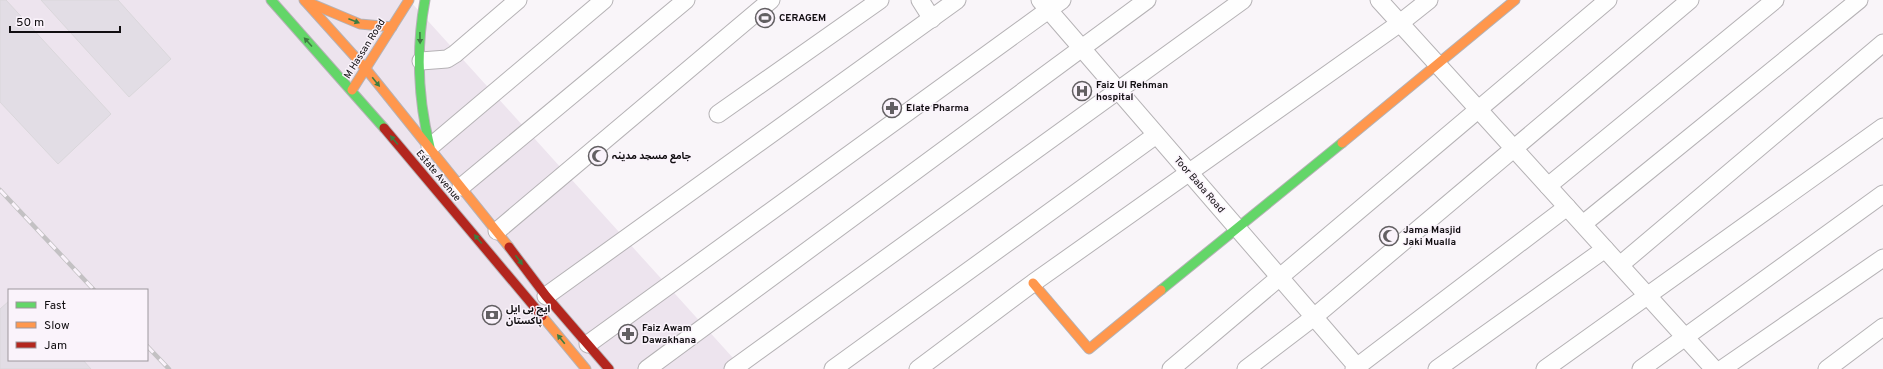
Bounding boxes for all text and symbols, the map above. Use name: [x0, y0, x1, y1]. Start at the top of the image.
sports icon: CERAGEM: [754, 7, 776, 29]
scale bar: [10, 8, 120, 34]
place label: CERAGEM: [779, 12, 826, 25]
text: 50 m: [16, 15, 44, 31]
street label: M Hassan Road: [341, 17, 389, 81]
one-way arrow: [349, 19, 361, 25]
one-way arrow: [417, 32, 423, 45]
one-way arrow: [304, 37, 313, 47]
one-way arrow: [372, 76, 381, 87]
place label: Faiz Ul Rehman hospital: [1096, 79, 1168, 104]
hospital icon: Faiz Ul Rehman hospital: [1071, 80, 1093, 102]
pharmacy icon: Elate Pharma: [881, 97, 903, 119]
place label: Elate Pharma: [906, 102, 969, 115]
one-way arrow: [389, 134, 398, 145]
mosque icon: جامع مسجد مدینہ: [587, 145, 609, 167]
street label: Estate Avenue: [413, 147, 463, 205]
place label: جامع مسجد مدینہ: [612, 150, 692, 164]
street label: Toor Baba Road: [1171, 154, 1227, 216]
place label: Jama Masjid Jaki Mualla: [1403, 224, 1461, 249]
mosque icon: Jama Masjid Jaki Mualla: [1378, 225, 1400, 247]
one-way arrow: [473, 234, 482, 244]
one-way arrow: [514, 254, 523, 265]
legend: [8, 289, 148, 361]
text: Fast: [44, 298, 66, 314]
place label: ایچ بی ایل پاکستان: [506, 303, 551, 328]
bank icon: ایچ بی ایل پاکستان: [481, 304, 503, 326]
text: Slow: [44, 318, 70, 334]
place label: Faiz Awam Dawakhana: [642, 322, 696, 347]
pharmacy icon: Faiz Awam Dawakhana: [617, 323, 639, 345]
one-way arrow: [556, 333, 565, 344]
text: Jam: [44, 338, 67, 354]

